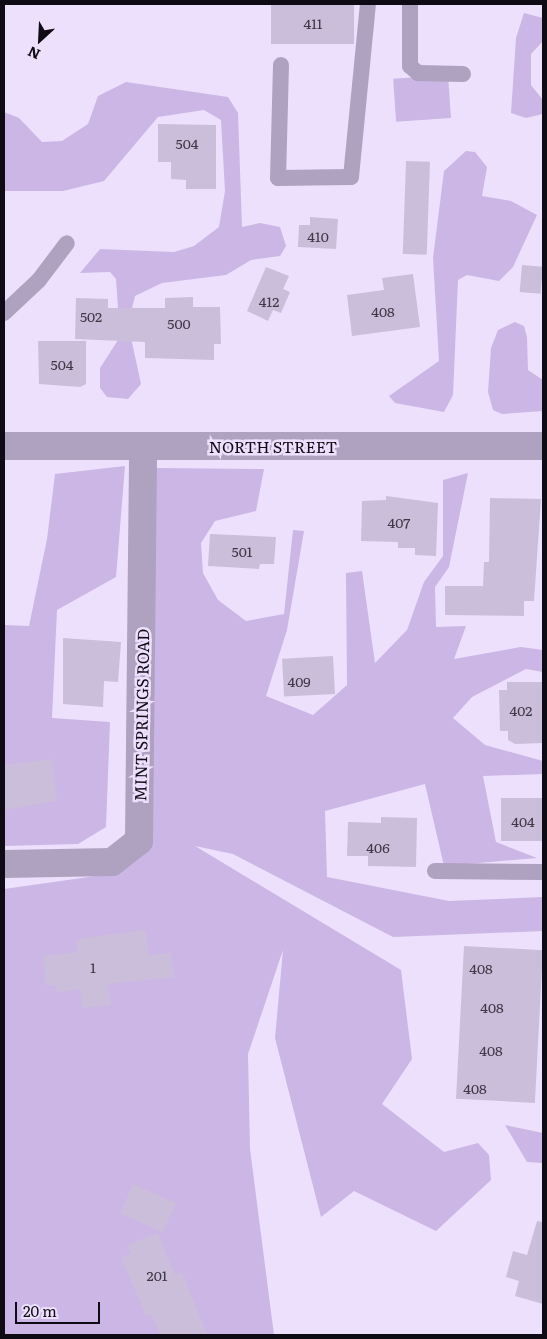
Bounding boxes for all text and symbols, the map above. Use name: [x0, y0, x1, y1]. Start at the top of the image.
north arrow: [15, 15, 65, 65]
house number: 411: [303, 15, 323, 31]
text: N: [24, 42, 43, 65]
house number: 504: [176, 135, 198, 151]
house number: 410: [307, 228, 329, 244]
house number: 412: [259, 293, 279, 309]
house number: 408: [371, 303, 395, 319]
house number: 502: [80, 308, 102, 324]
house number: 500: [167, 315, 191, 331]
house number: 504: [51, 356, 73, 372]
street label: NORTH STREET: [209, 436, 337, 456]
house number: 407: [388, 514, 410, 530]
house number: 501: [232, 543, 252, 559]
street label: MINT SPRINGS ROAD: [130, 629, 152, 801]
house number: 409: [287, 673, 311, 689]
house number: 402: [510, 702, 532, 718]
house number: 404: [511, 813, 535, 829]
house number: 406: [366, 839, 390, 855]
house number: 1: [90, 959, 96, 975]
house number: 408: [469, 960, 493, 976]
house number: 408: [480, 999, 504, 1015]
house number: 408: [479, 1042, 503, 1058]
house number: 408: [463, 1080, 487, 1096]
house number: 201: [147, 1267, 167, 1283]
scale bar: [18, 1292, 102, 1324]
text: 20 m: [23, 1299, 57, 1322]

